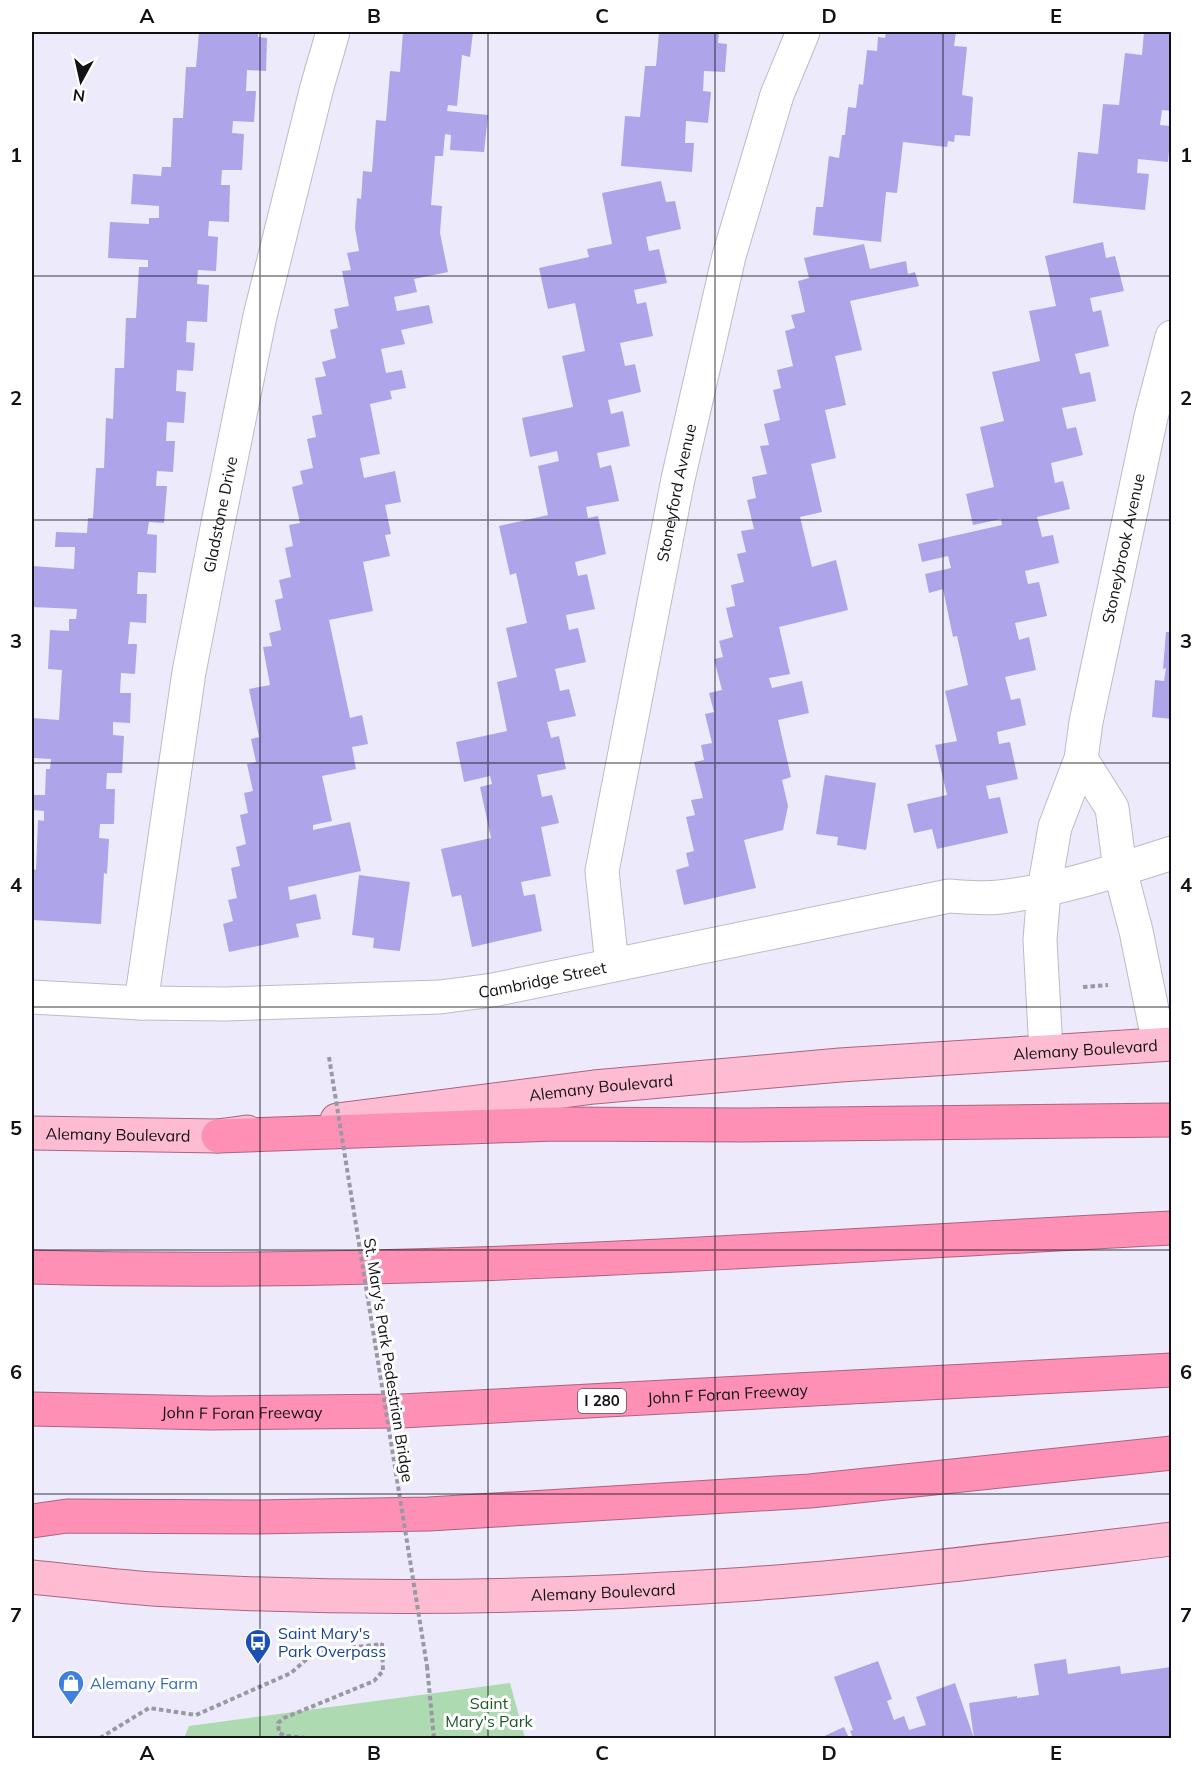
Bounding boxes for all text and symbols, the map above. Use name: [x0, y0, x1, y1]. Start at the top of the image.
text: A: [140, 3, 155, 28]
text: B: [367, 3, 381, 28]
text: C: [595, 3, 609, 28]
text: D: [821, 3, 837, 28]
text: E: [1050, 3, 1062, 28]
north arrow: [51, 51, 111, 111]
text: N: [72, 85, 86, 107]
text: 1: [10, 142, 22, 167]
text: 1: [1180, 142, 1192, 167]
text: 2: [10, 385, 22, 410]
text: 2: [1180, 385, 1192, 410]
street label: Stoneyford Avenue: [652, 422, 700, 564]
street label: Gladstone Drive: [199, 454, 241, 574]
street label: Stoneybrook Avenue: [1097, 471, 1149, 625]
text: 3: [10, 628, 22, 653]
text: 3: [1180, 628, 1192, 653]
text: 4: [10, 872, 22, 897]
text: 4: [1180, 872, 1192, 897]
street label: Cambridge Street: [477, 957, 608, 1002]
street label: Alemany Boulevard: [1012, 1035, 1158, 1064]
street label: Alemany Boulevard: [528, 1070, 674, 1105]
text: 5: [10, 1115, 22, 1140]
text: 5: [1180, 1115, 1192, 1140]
street label: Alemany Boulevard: [45, 1123, 191, 1146]
street label: St. Mary's Park Pedestrian Bridge: [360, 1236, 418, 1484]
text: 6: [10, 1359, 22, 1384]
text: 6: [1180, 1359, 1192, 1384]
street label: John F Foran Freeway: [647, 1379, 809, 1408]
road number: I 280: [578, 1389, 626, 1413]
street label: John F Foran Freeway: [161, 1402, 323, 1423]
street label: Alemany Boulevard: [530, 1579, 676, 1605]
text: 7: [10, 1602, 22, 1627]
text: 7: [1180, 1602, 1192, 1627]
place label: Saint Mary's Park Overpass: [278, 1623, 386, 1661]
bus stop icon: Saint Mary's Park Overpass: [243, 1627, 273, 1665]
shop icon: Alemany Farm: [56, 1668, 86, 1706]
place label: Alemany Farm: [90, 1673, 198, 1693]
park label: Saint Mary's Park: [445, 1693, 533, 1731]
text: A: [140, 1740, 155, 1765]
text: B: [367, 1740, 381, 1765]
text: C: [595, 1740, 609, 1765]
text: D: [821, 1740, 837, 1765]
text: E: [1050, 1740, 1062, 1765]

